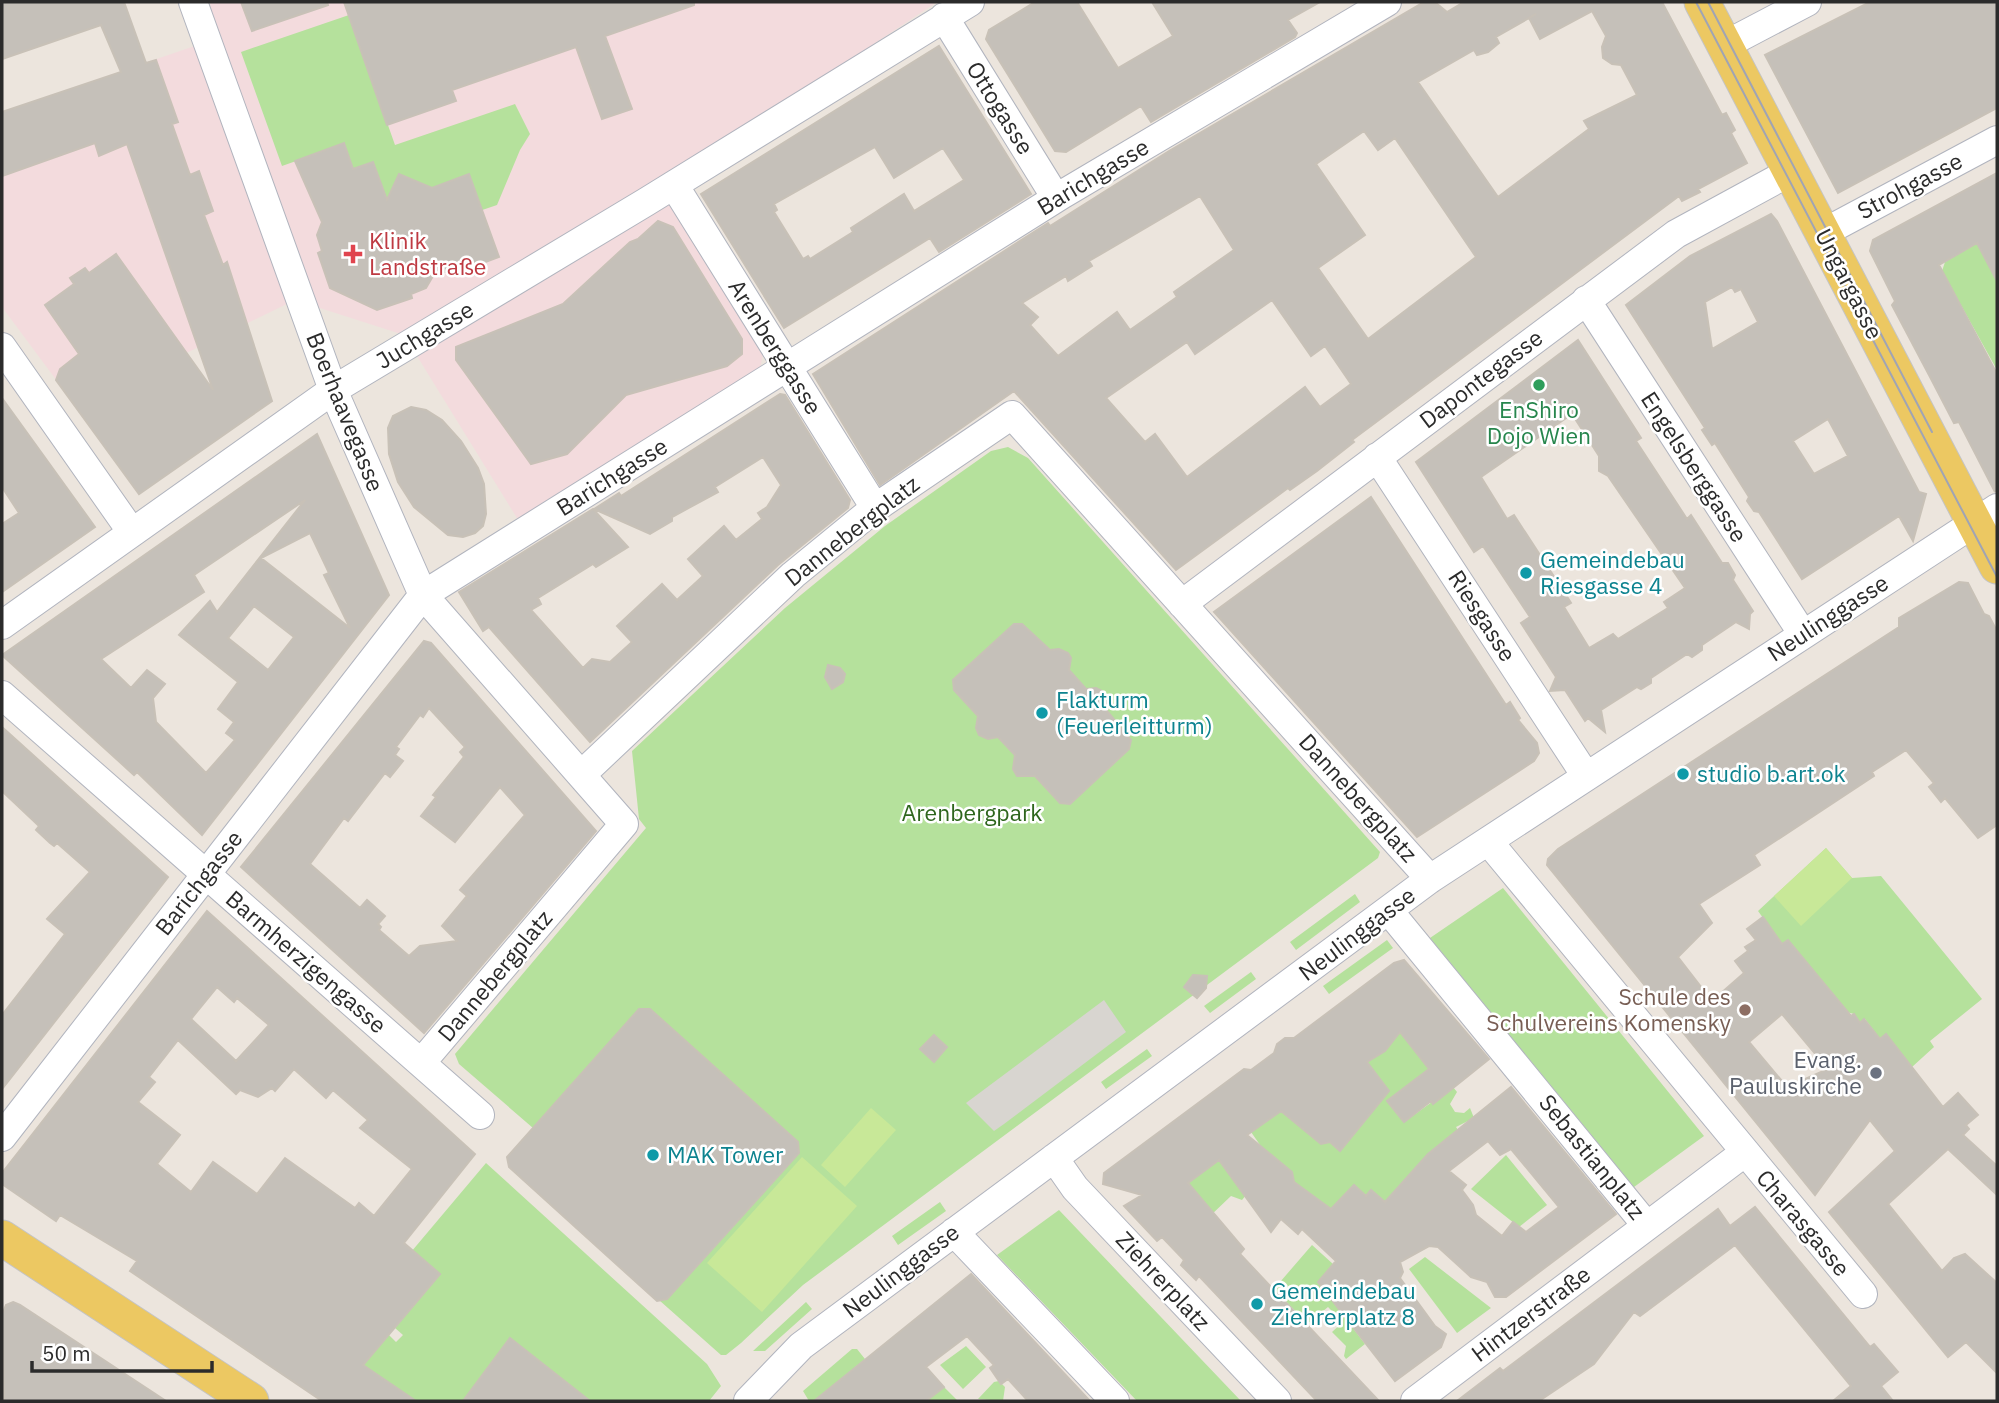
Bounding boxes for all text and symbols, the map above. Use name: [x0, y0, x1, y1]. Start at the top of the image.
street label: Ottogasse: [961, 55, 1041, 160]
street label: Barichgasse: [1031, 131, 1154, 221]
street label: Strohgasse: [1852, 145, 1967, 225]
street label: Ungargasse: [1809, 223, 1891, 344]
place label: Klinik Landstraße: [369, 225, 486, 281]
marker: Klinik Landstraße: [343, 244, 363, 264]
street label: Arenberggasse: [722, 273, 829, 420]
street label: Juchgasse: [370, 293, 479, 375]
street label: Dapontegasse: [1413, 322, 1548, 434]
street label: Boerhaavegasse: [300, 327, 392, 496]
marker: EnShiro Dojo Wien: [1531, 377, 1547, 393]
street label: Engelsberggasse: [1635, 385, 1755, 548]
place label: EnShiro Dojo Wien: [1487, 394, 1591, 450]
street label: Barichgasse: [550, 430, 673, 522]
street label: Dannebergplatz: [778, 468, 925, 592]
place label: Gemeindebau Riesgasse 4: [1540, 544, 1685, 600]
street label: Riesgasse: [1442, 564, 1524, 667]
marker: Gemeindebau Riesgasse 4: [1518, 565, 1534, 581]
street label: Neulinggasse: [1761, 567, 1894, 667]
place label: Flakturm (Feuerleitturm): [1056, 684, 1213, 740]
marker: Flakturm (Feuerleitturm): [1034, 705, 1050, 721]
street label: Dannebergplatz: [1293, 727, 1424, 868]
place label: studio b.art.ok: [1697, 758, 1846, 788]
marker: studio b.art.ok: [1675, 766, 1691, 782]
park label: Arenbergpark: [902, 797, 1042, 827]
street label: Barichgasse: [148, 824, 249, 941]
street label: Neulinggasse: [1292, 880, 1421, 987]
street label: Barmherzigengasse: [220, 883, 393, 1039]
street label: Dannebergplatz: [430, 903, 558, 1047]
place label: Schule des Schulvereins Komensky: [1486, 981, 1732, 1037]
marker: Schule des Schulvereins Komensky: [1737, 1002, 1753, 1018]
place label: Evang. Pauluskirche: [1729, 1044, 1862, 1100]
marker: Evang. Pauluskirche: [1868, 1065, 1884, 1081]
street label: Sebastianplatz: [1533, 1088, 1652, 1225]
place label: MAK Tower: [667, 1139, 784, 1169]
marker: MAK Tower: [645, 1147, 661, 1163]
street label: Charasgasse: [1750, 1163, 1857, 1282]
street label: Neulinggasse: [836, 1217, 965, 1324]
street label: Ziehrerplatz: [1110, 1224, 1217, 1336]
street label: Hintzerstraße: [1465, 1259, 1596, 1368]
place label: Gemeindebau Ziehrerplatz 8: [1271, 1275, 1416, 1331]
marker: Gemeindebau Ziehrerplatz 8: [1249, 1296, 1265, 1312]
scale bar: [32, 1330, 212, 1374]
text: 50 m: [42, 1339, 91, 1367]

